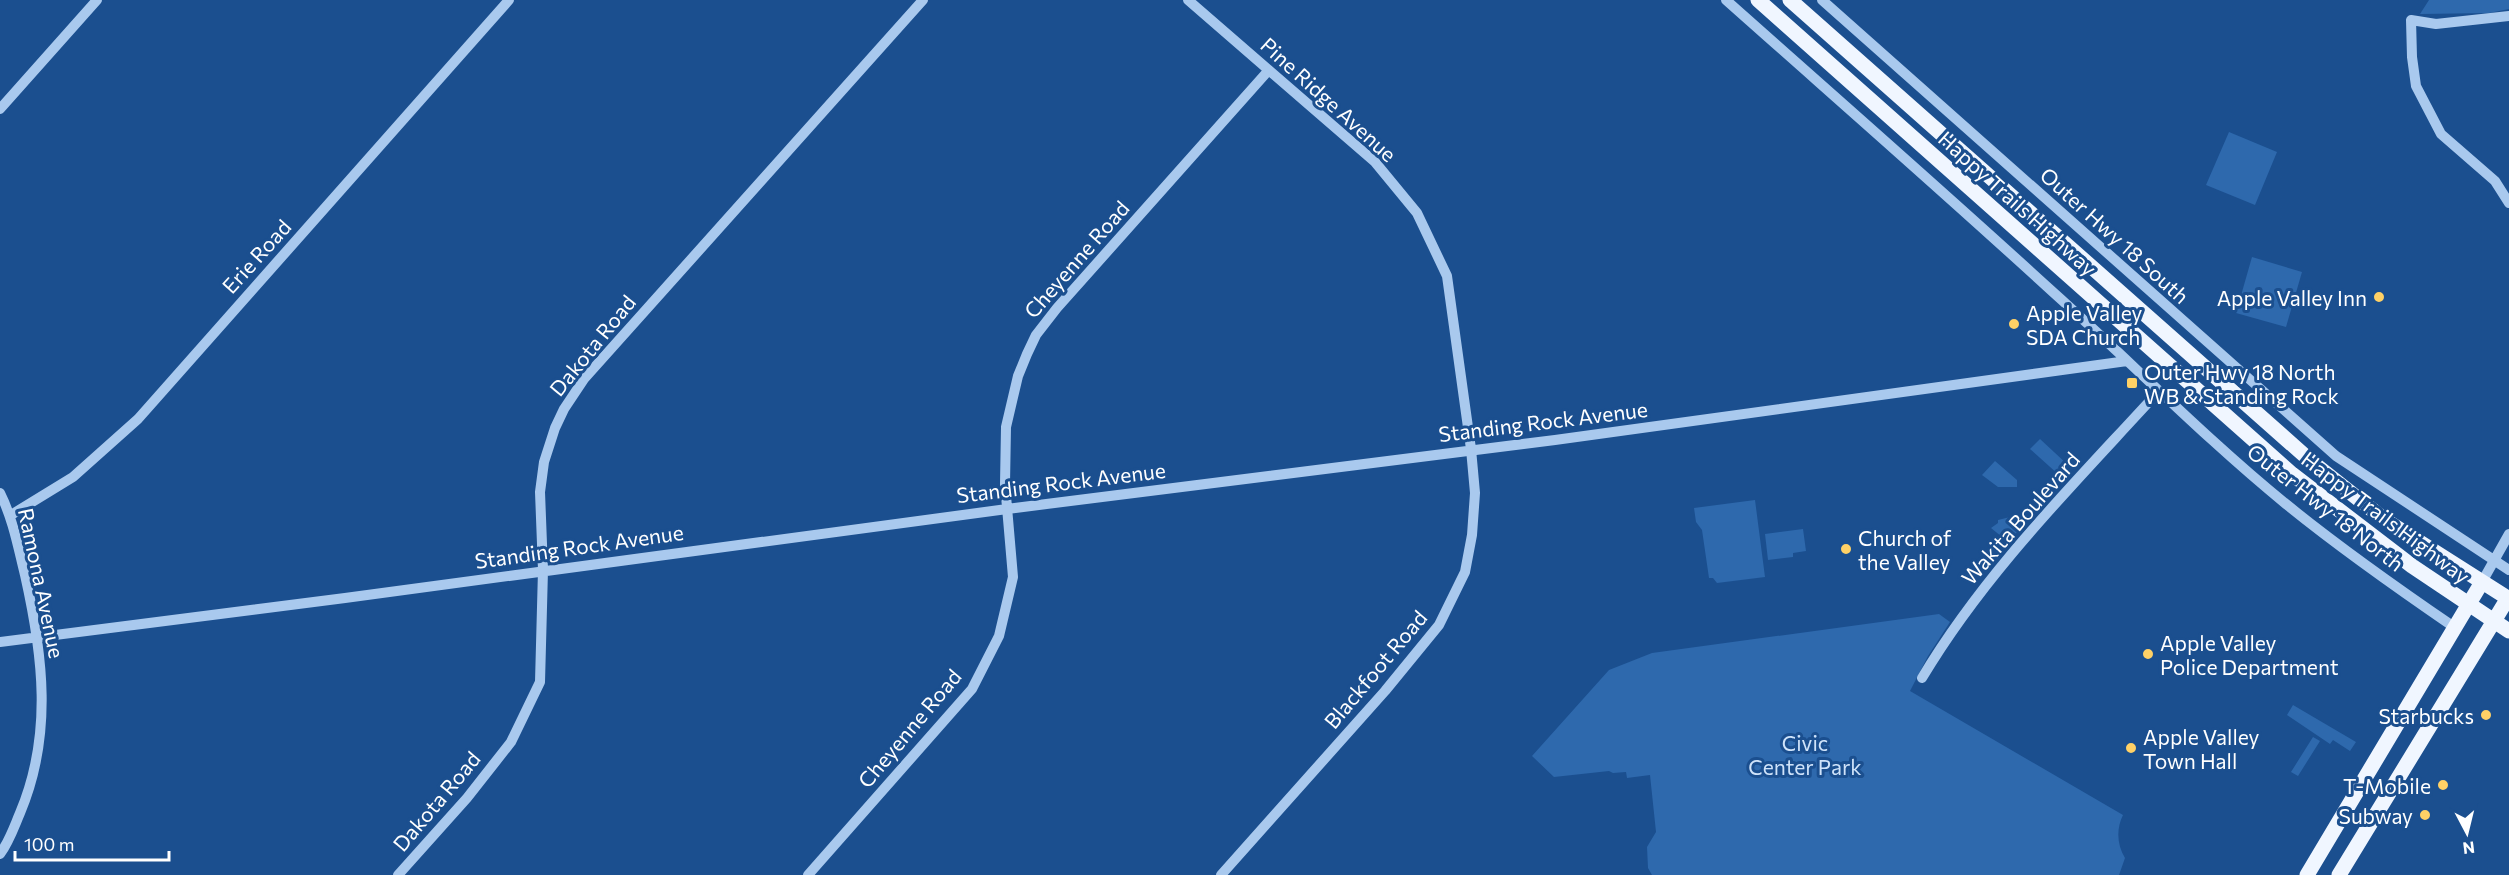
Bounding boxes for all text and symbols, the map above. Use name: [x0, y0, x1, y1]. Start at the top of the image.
street label: Pine Ridge Avenue: [1256, 32, 1402, 166]
street label: Happy Trails Highway: [1934, 125, 2102, 281]
street label: Outer Hwy 18 South: [2036, 162, 2194, 308]
street label: Cheyenne Road: [1018, 195, 1134, 323]
street label: Erie Road: [216, 214, 296, 298]
place label: Apple Valley Inn: [2217, 285, 2367, 310]
street label: Dakota Road: [544, 290, 640, 400]
marker: Apple Valley Inn: [2372, 290, 2386, 304]
place label: Apple Valley SDA Church: [2026, 300, 2143, 349]
marker: Apple Valley SDA Church: [2007, 317, 2021, 331]
place label: Outer Hwy 18 North WB & Standing Rock: [2144, 359, 2339, 408]
marker: Outer Hwy 18 North WB & Standing Rock: [2125, 376, 2139, 390]
street label: Standing Rock Avenue: [1437, 396, 1649, 446]
street label: Outer Hwy 18 North: [2243, 438, 2409, 576]
street label: Happy Trails Highway: [2297, 446, 2475, 588]
street label: Wakita Boulevard: [1956, 447, 2084, 589]
street label: Standing Rock Avenue: [955, 457, 1167, 507]
street label: Ramona Avenue: [14, 506, 70, 660]
street label: Standing Rock Avenue: [473, 519, 685, 573]
place label: Church of the Valley: [1858, 525, 1952, 574]
marker: Church of the Valley: [1839, 542, 1853, 556]
street label: Blackfoot Road: [1318, 605, 1432, 733]
place label: Apple Valley Police Department: [2160, 630, 2339, 679]
marker: Apple Valley Police Department: [2141, 647, 2155, 661]
street label: Cheyenne Road: [852, 664, 966, 792]
place label: Starbucks: [2378, 703, 2474, 728]
marker: Starbucks: [2479, 708, 2493, 722]
place label: Apple Valley Town Hall: [2143, 724, 2260, 773]
park label: Civic Center Park: [1748, 730, 1862, 779]
marker: Apple Valley Town Hall: [2124, 741, 2138, 755]
street label: Dakota Road: [387, 746, 485, 856]
place label: T-Mobile: [2343, 773, 2431, 798]
marker: T-Mobile: [2436, 778, 2450, 792]
place label: Subway: [2339, 803, 2413, 828]
north arrow: [2437, 803, 2497, 863]
marker: Subway: [2418, 808, 2432, 822]
scale bar: [15, 824, 170, 862]
text: 100 m: [24, 833, 74, 855]
text: N: [2462, 838, 2476, 859]

